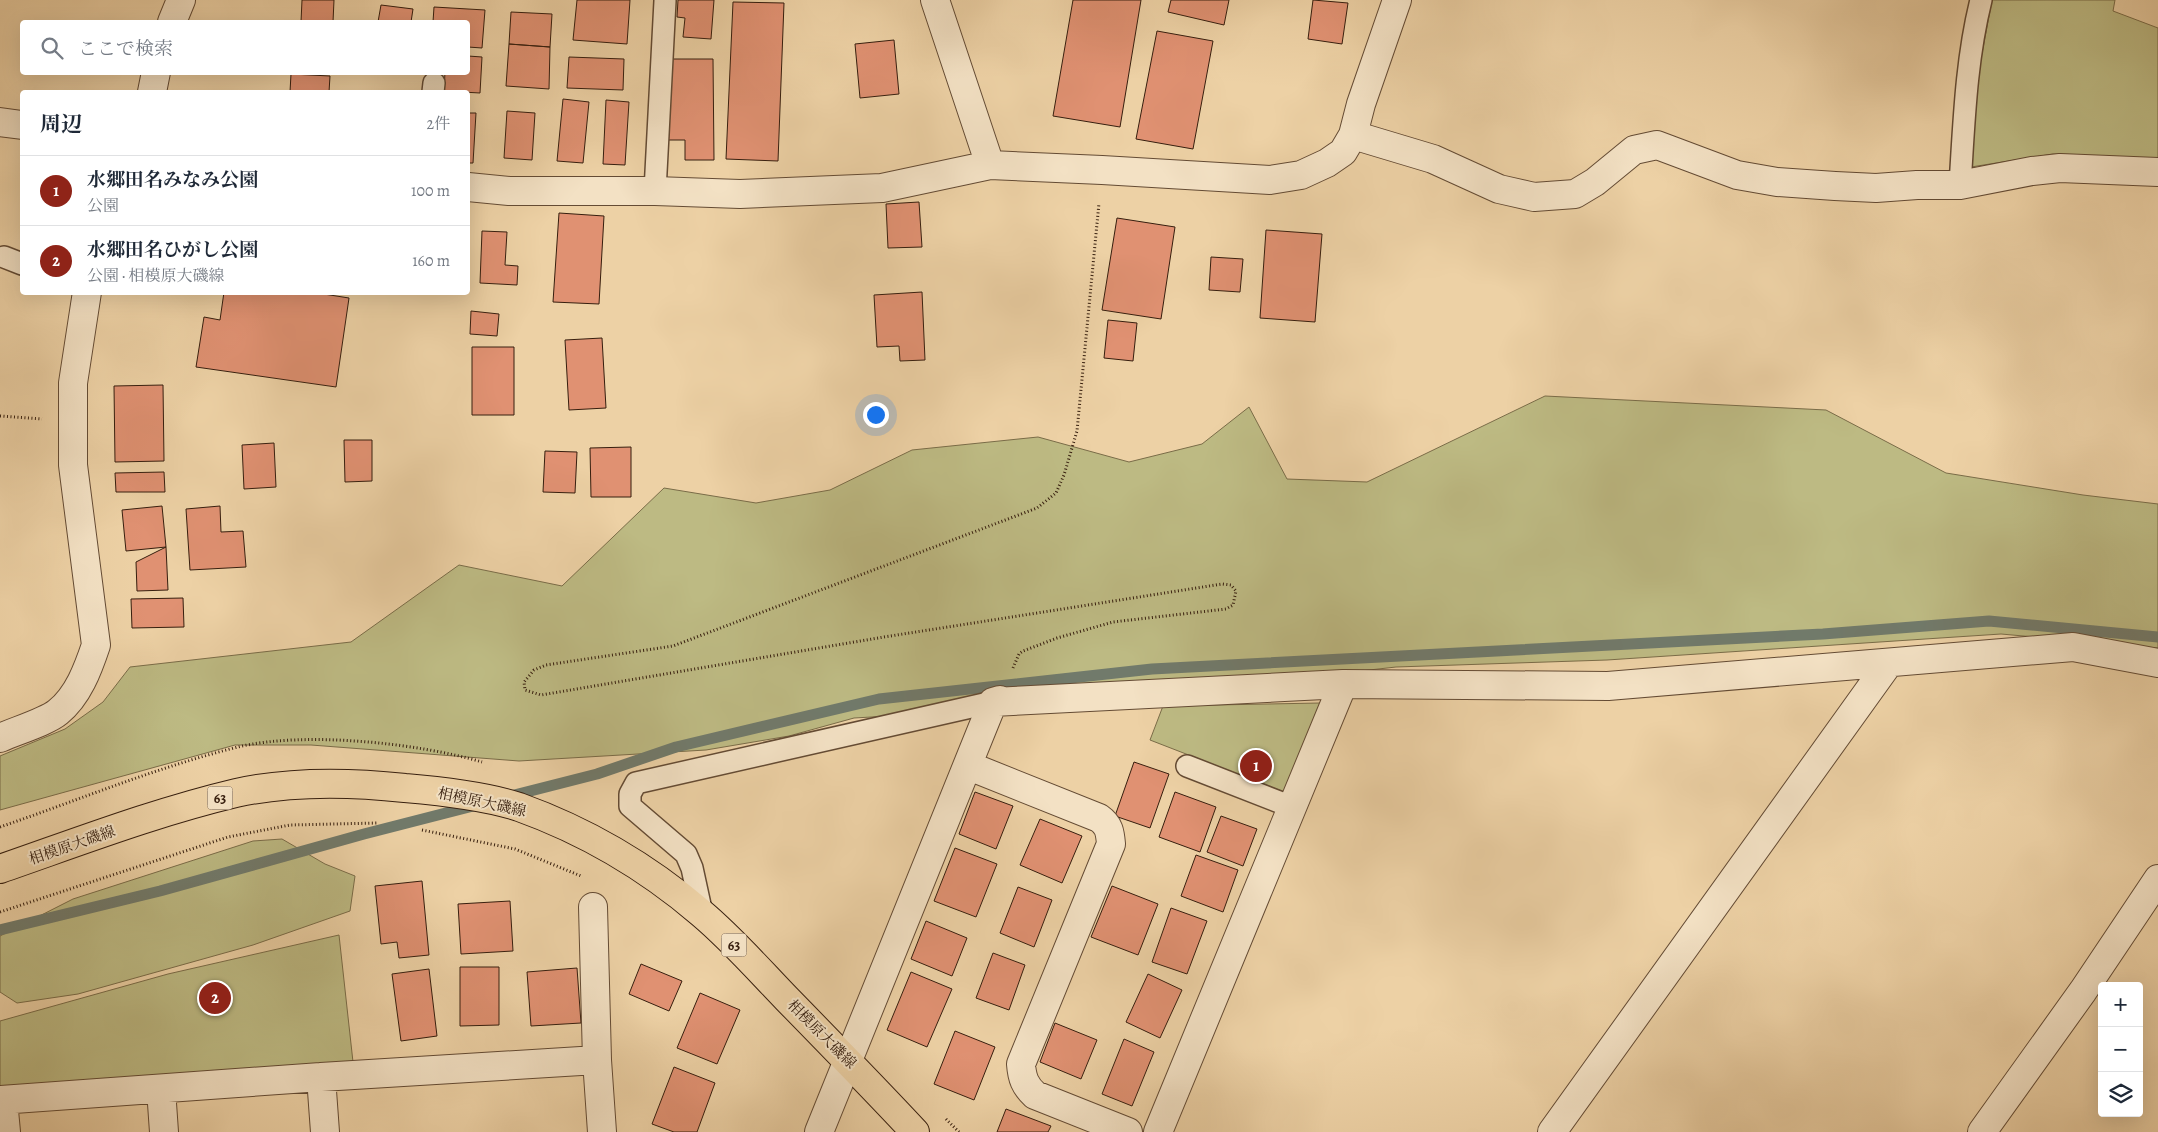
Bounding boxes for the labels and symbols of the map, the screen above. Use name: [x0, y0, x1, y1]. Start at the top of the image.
your location: [863, 402, 889, 428]
pin: 1: [1240, 747, 1272, 785]
street label: 相模原大磯線: [436, 783, 528, 821]
road number: 63: [208, 786, 232, 810]
street label: 相模原大磯線: [26, 821, 118, 869]
road number: 63: [722, 934, 746, 956]
pin: 2: [199, 979, 231, 1017]
street label: 相模原大磯線: [783, 995, 861, 1073]

